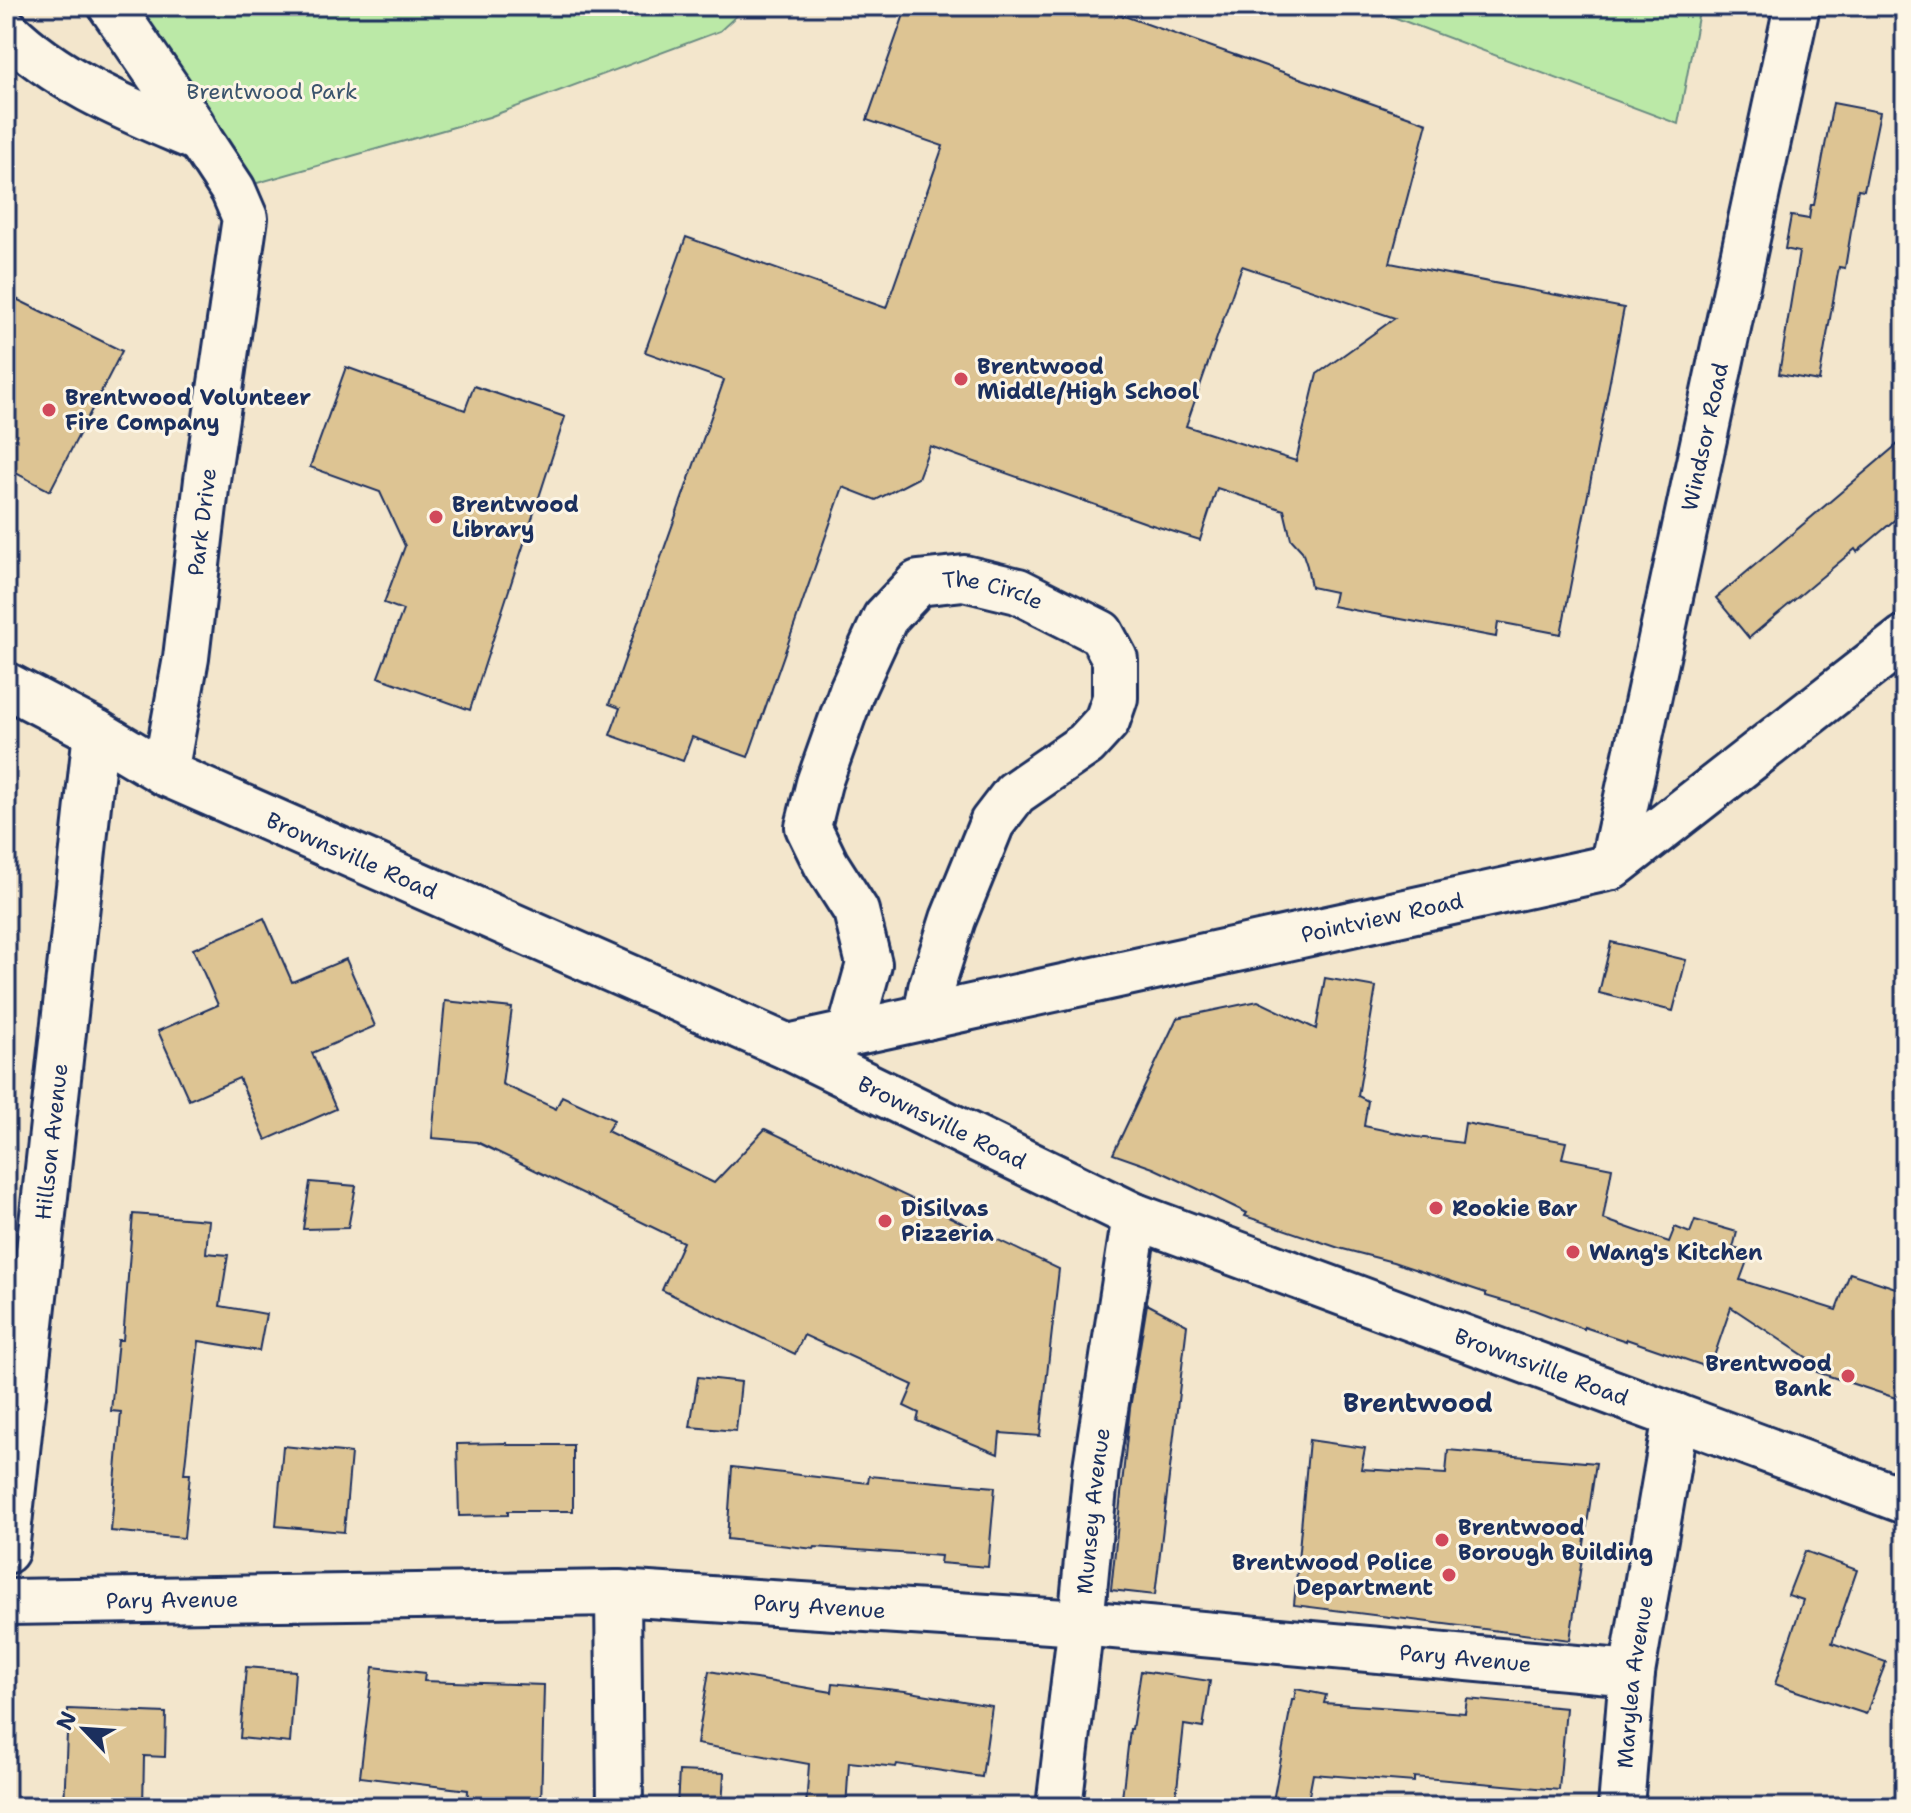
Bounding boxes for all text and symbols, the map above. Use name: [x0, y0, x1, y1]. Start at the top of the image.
park label: Brentwood Park: [186, 77, 358, 106]
place label: Brentwood Middle/High School: [977, 352, 1200, 406]
street label: Windsor Road: [1674, 360, 1734, 514]
marker: Brentwood Middle/High School: [952, 370, 970, 388]
place label: Brentwood Volunteer Fire Company: [65, 383, 311, 437]
marker: Brentwood Volunteer Fire Company: [40, 401, 58, 419]
street label: Park Drive: [181, 466, 223, 578]
place label: Brentwood Library: [452, 490, 579, 544]
marker: Brentwood Library: [427, 508, 445, 526]
street label: The Circle: [941, 563, 1048, 616]
street label: Brownsville Road: [262, 805, 442, 906]
street label: Pointview Road: [1298, 885, 1466, 949]
street label: Hillson Avenue: [28, 1062, 74, 1221]
street label: Brownsville Road: [853, 1069, 1031, 1175]
place label: DiSilvas Pizzeria: [901, 1194, 994, 1248]
place label: Rookie Bar: [1452, 1194, 1578, 1223]
marker: Rookie Bar: [1427, 1199, 1445, 1217]
marker: DiSilvas Pizzeria: [876, 1212, 894, 1230]
place label: Wang's Kitchen: [1589, 1238, 1763, 1267]
marker: Wang's Kitchen: [1564, 1243, 1582, 1261]
street label: Brownsville Road: [1450, 1321, 1633, 1412]
place label: Brentwood Bank: [1705, 1349, 1832, 1403]
marker: Brentwood Bank: [1839, 1367, 1857, 1385]
district label: Brentwood: [1343, 1385, 1493, 1420]
street label: Munsey Avenue: [1069, 1426, 1116, 1596]
place label: Brentwood Borough Building: [1458, 1513, 1653, 1567]
marker: Brentwood Borough Building: [1433, 1531, 1451, 1549]
place label: Brentwood Police Department: [1232, 1548, 1433, 1602]
marker: Brentwood Police Department: [1440, 1566, 1458, 1584]
street label: Pary Avenue: [105, 1584, 239, 1615]
street label: Pary Avenue: [752, 1587, 887, 1625]
street label: Marylea Avenue: [1610, 1593, 1660, 1769]
street label: Pary Avenue: [1398, 1637, 1533, 1678]
north arrow: [44, 1689, 124, 1769]
text: N: [50, 1707, 83, 1735]

